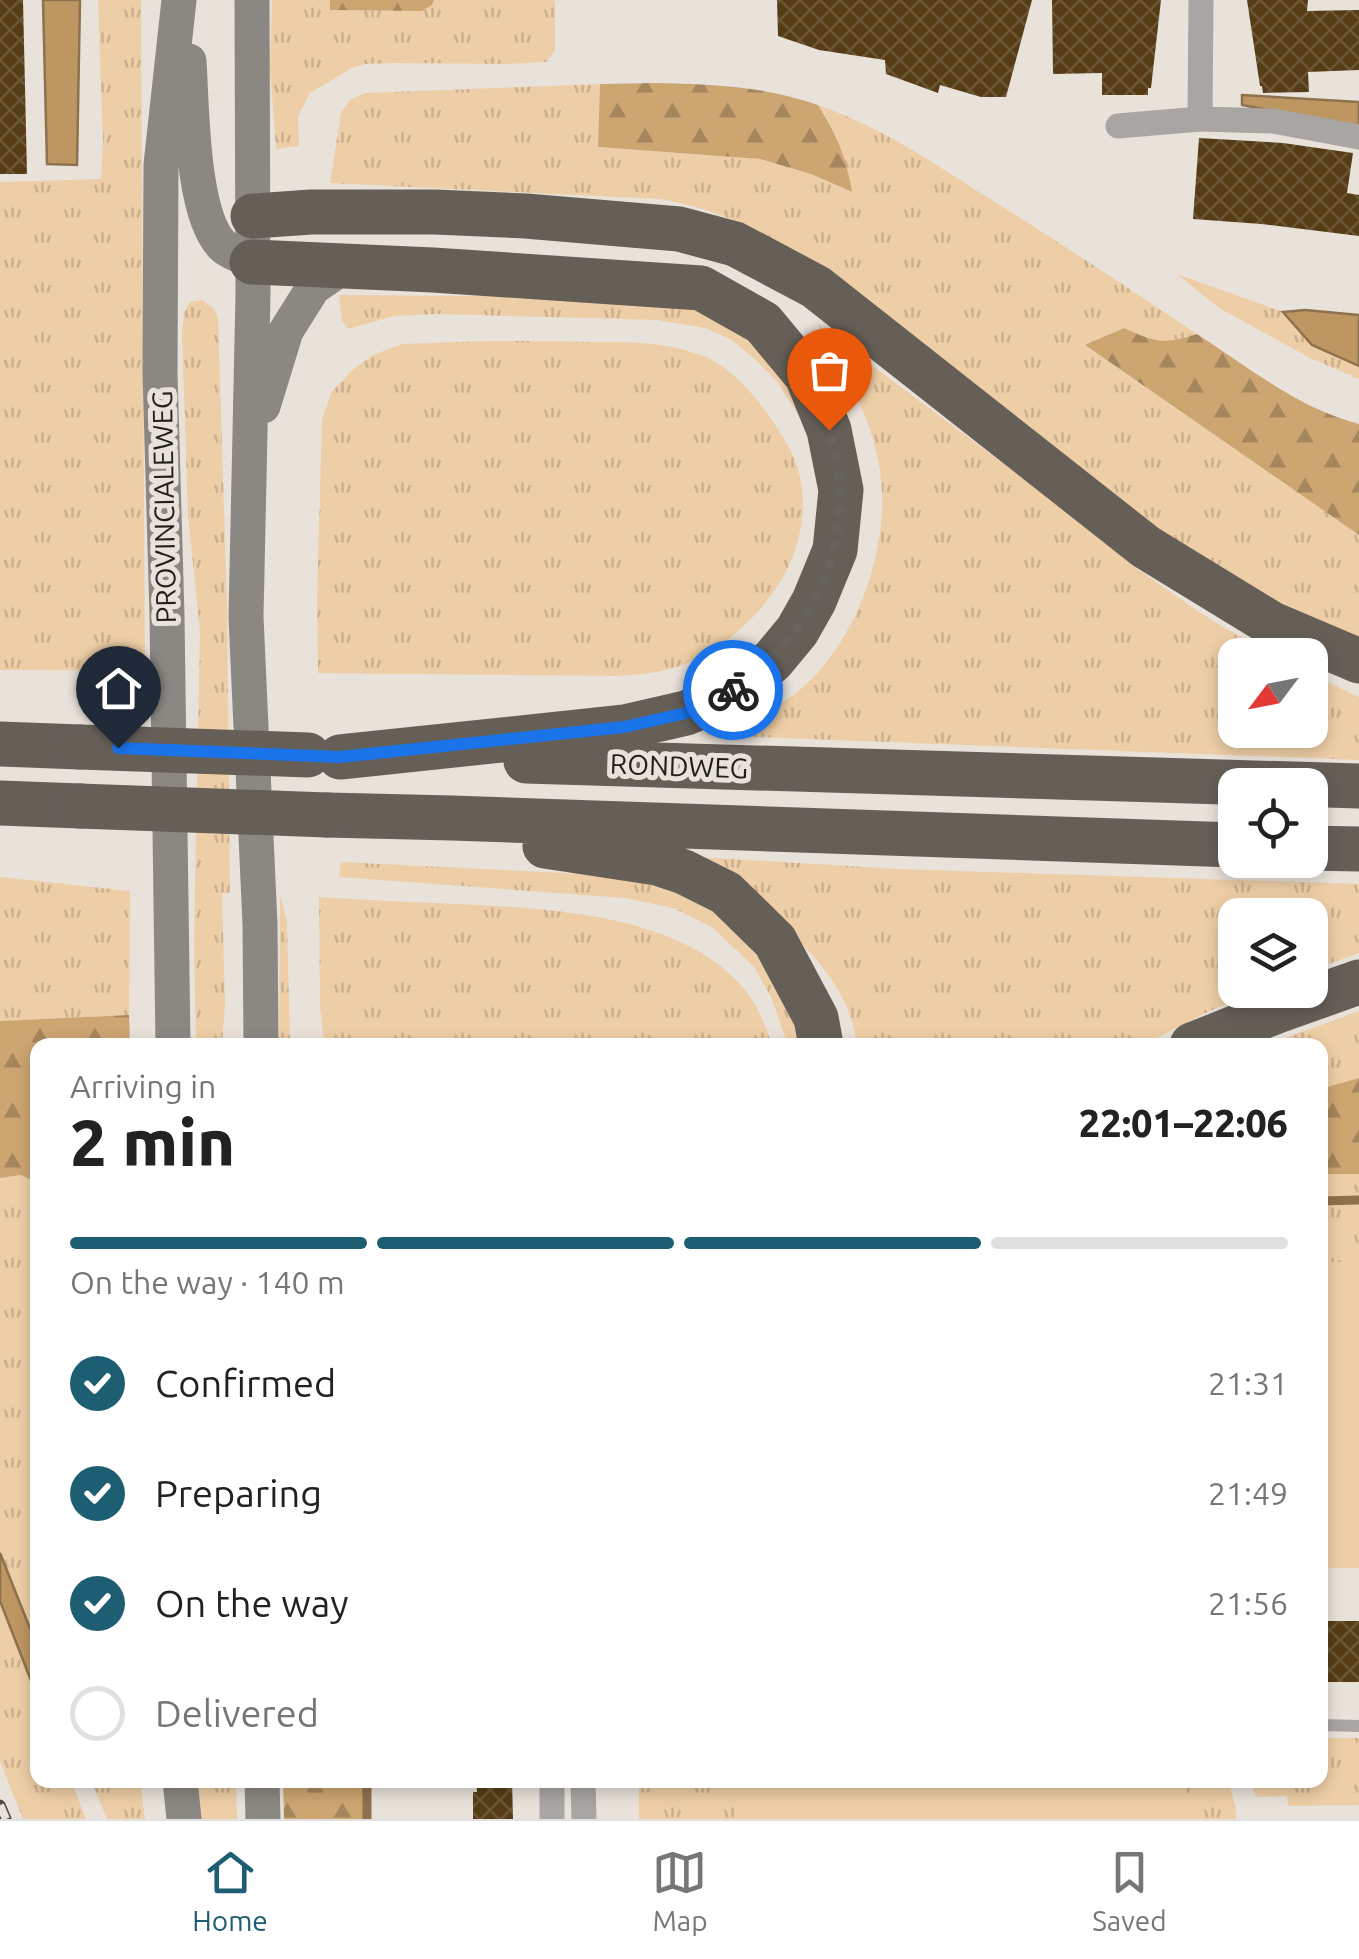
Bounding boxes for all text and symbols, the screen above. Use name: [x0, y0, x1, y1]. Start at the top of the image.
pin: [787, 328, 872, 431]
icon: bag: [802, 343, 857, 398]
street label: PROVINCIALEWEG: [146, 390, 181, 624]
north arrow: [1218, 638, 1328, 748]
map controls: [1218, 638, 1328, 1008]
courier: [683, 640, 783, 740]
pin: [76, 646, 161, 749]
icon: home: [91, 661, 146, 716]
icon: bike: [706, 663, 761, 718]
street label: RONDWEG: [609, 748, 749, 783]
button: locate: [1218, 768, 1328, 878]
button: layers: [1218, 898, 1328, 1008]
text: Arriving in: [70, 1068, 216, 1104]
text: 22:01–22:06: [1079, 1102, 1288, 1144]
text: 2 min: [70, 1105, 235, 1178]
text: On the way · 140 m: [70, 1264, 345, 1300]
icon: check: [70, 1356, 125, 1411]
text: Confirmed: [155, 1362, 336, 1404]
text: 21:31: [1208, 1365, 1288, 1401]
icon: check: [70, 1466, 125, 1521]
text: Preparing: [155, 1472, 322, 1514]
text: 21:49: [1208, 1475, 1288, 1511]
icon: check: [70, 1576, 125, 1631]
text: On the way: [155, 1582, 348, 1624]
text: 21:56: [1208, 1585, 1288, 1621]
text: Delivered: [155, 1692, 319, 1734]
tab: Home: [192, 1845, 268, 1936]
tab: Map: [652, 1845, 708, 1936]
tab: Saved: [1092, 1845, 1167, 1936]

